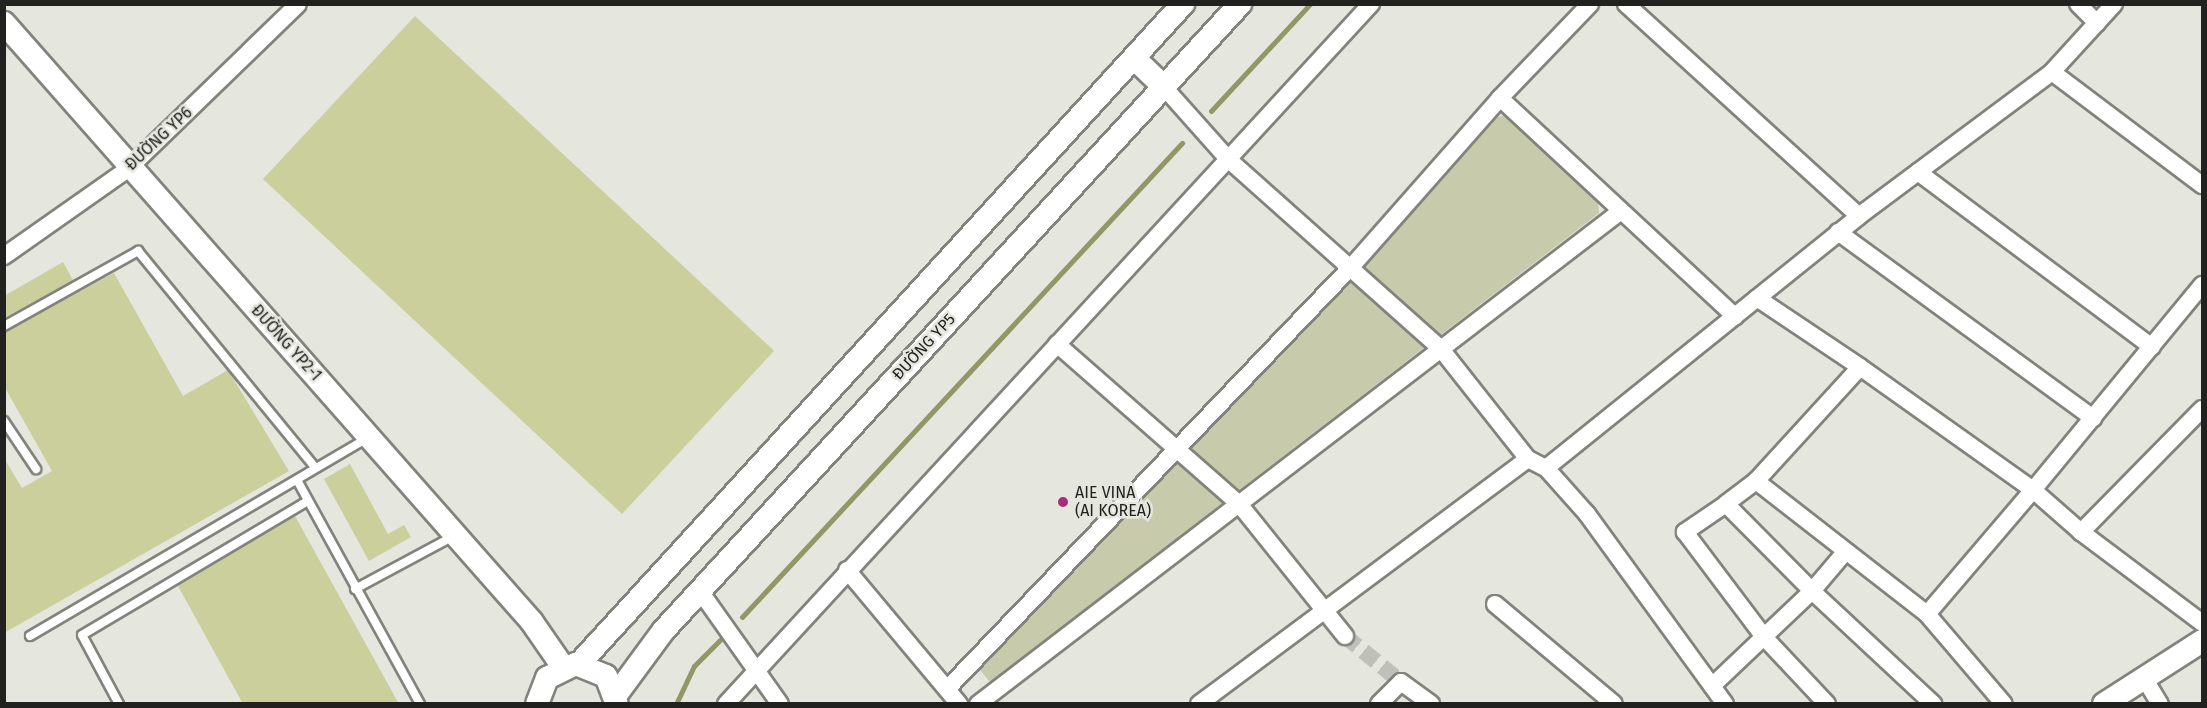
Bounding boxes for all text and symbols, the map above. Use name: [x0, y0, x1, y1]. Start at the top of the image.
street label: ĐƯỜNG YP6: [122, 103, 196, 175]
street label: ĐƯỜNG YP2-1: [247, 301, 325, 385]
street label: ĐƯỜNG YP5: [888, 310, 960, 384]
place label: AIE VINA (AI KOREA): [1075, 483, 1151, 521]
marker: AIE VINA (AI KOREA): [1056, 495, 1070, 509]

